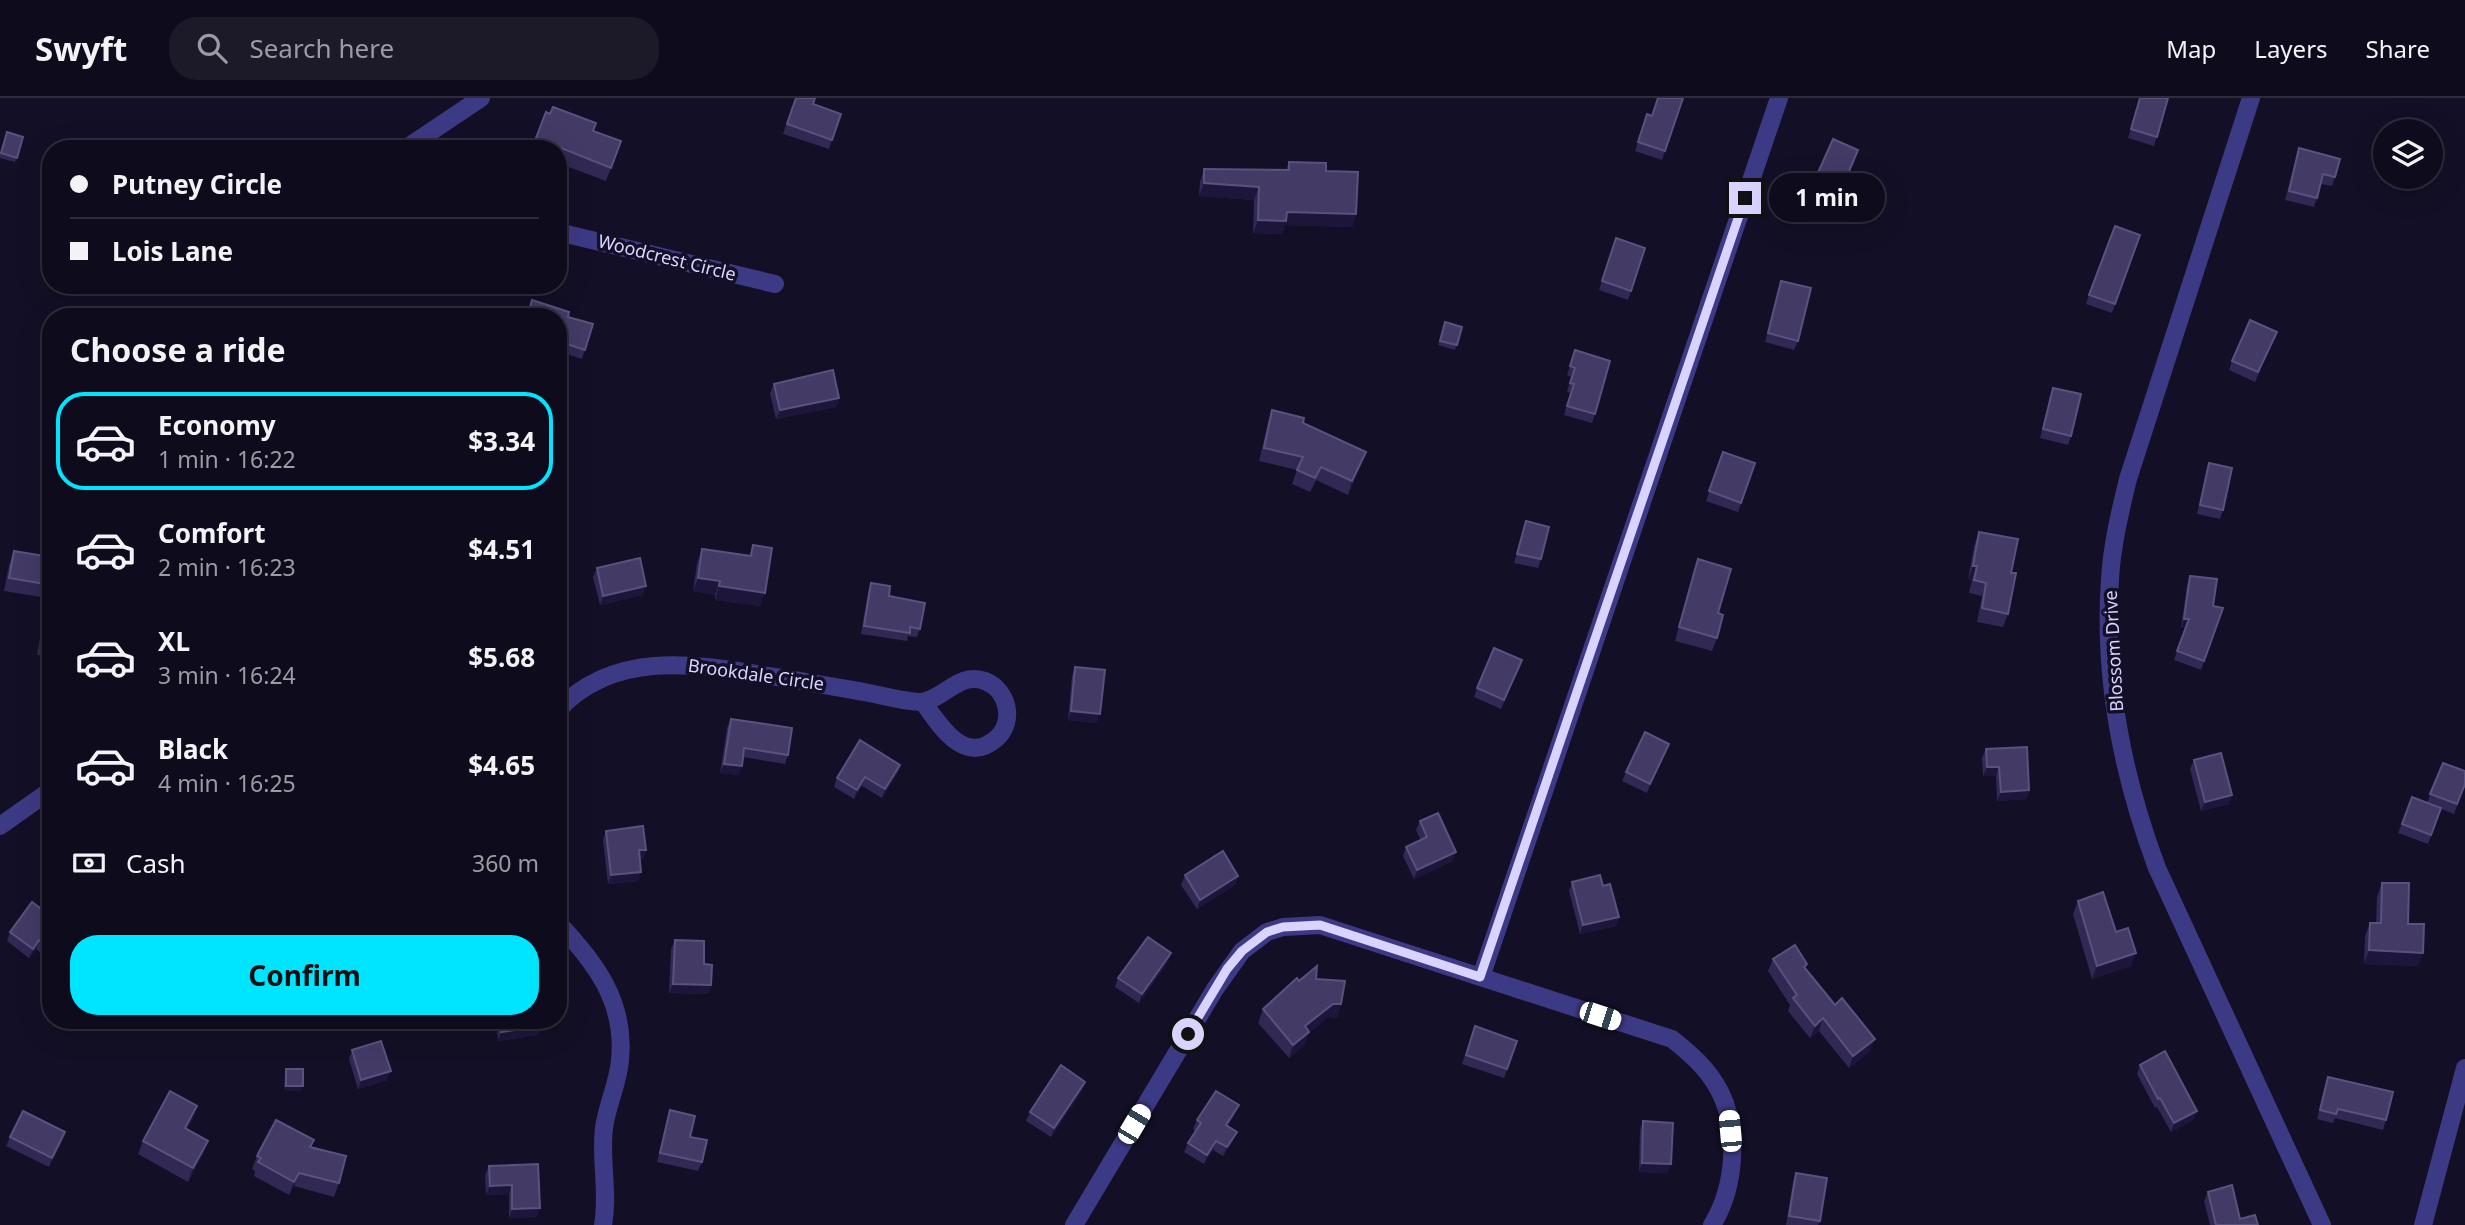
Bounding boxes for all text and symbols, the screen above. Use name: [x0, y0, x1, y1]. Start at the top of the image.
search box: [169, 17, 659, 80]
text: Swyft: [35, 26, 127, 71]
icon: search: [193, 29, 231, 67]
text: Search here: [249, 30, 394, 66]
text: Map: [2166, 32, 2216, 65]
text: Layers: [2254, 32, 2328, 65]
text: Share: [2366, 32, 2430, 65]
map controls: [2373, 119, 2443, 189]
button: layers: [2373, 119, 2443, 189]
text: Putney Circle: [112, 166, 282, 202]
callout: 1 min: [1770, 174, 1885, 222]
text: 1 min: [1795, 181, 1859, 213]
route end: [1729, 182, 1761, 214]
street label: Woodcrest Circle: [596, 228, 739, 286]
text: Lois Lane: [112, 233, 233, 269]
text: Choose a ride: [70, 328, 286, 371]
text: Economy: [158, 407, 276, 443]
icon: car: [74, 410, 137, 473]
text: $3.34: [468, 423, 535, 459]
text: 1 min · 16:22: [158, 443, 296, 475]
text: Comfort: [158, 515, 266, 551]
icon: car: [74, 518, 137, 581]
text: $4.51: [468, 531, 535, 567]
text: 2 min · 16:23: [158, 551, 296, 583]
street label: Blossom Drive: [2098, 590, 2128, 712]
text: XL: [158, 623, 190, 659]
icon: car: [74, 626, 137, 689]
text: $5.68: [468, 639, 535, 675]
street label: Brookdale Circle: [686, 653, 826, 695]
text: 3 min · 16:24: [158, 659, 296, 691]
text: Black: [158, 731, 228, 767]
icon: car: [74, 734, 137, 797]
text: $4.65: [468, 747, 535, 783]
text: 4 min · 16:25: [158, 767, 296, 799]
icon: cash: [70, 844, 108, 882]
text: Cash: [126, 845, 186, 881]
text: 360 m: [472, 847, 539, 879]
button: Confirm: [70, 935, 539, 1015]
car: [1577, 1000, 1624, 1032]
route start: [1172, 1018, 1204, 1050]
car: [1115, 1101, 1154, 1147]
car: [1718, 1109, 1743, 1153]

